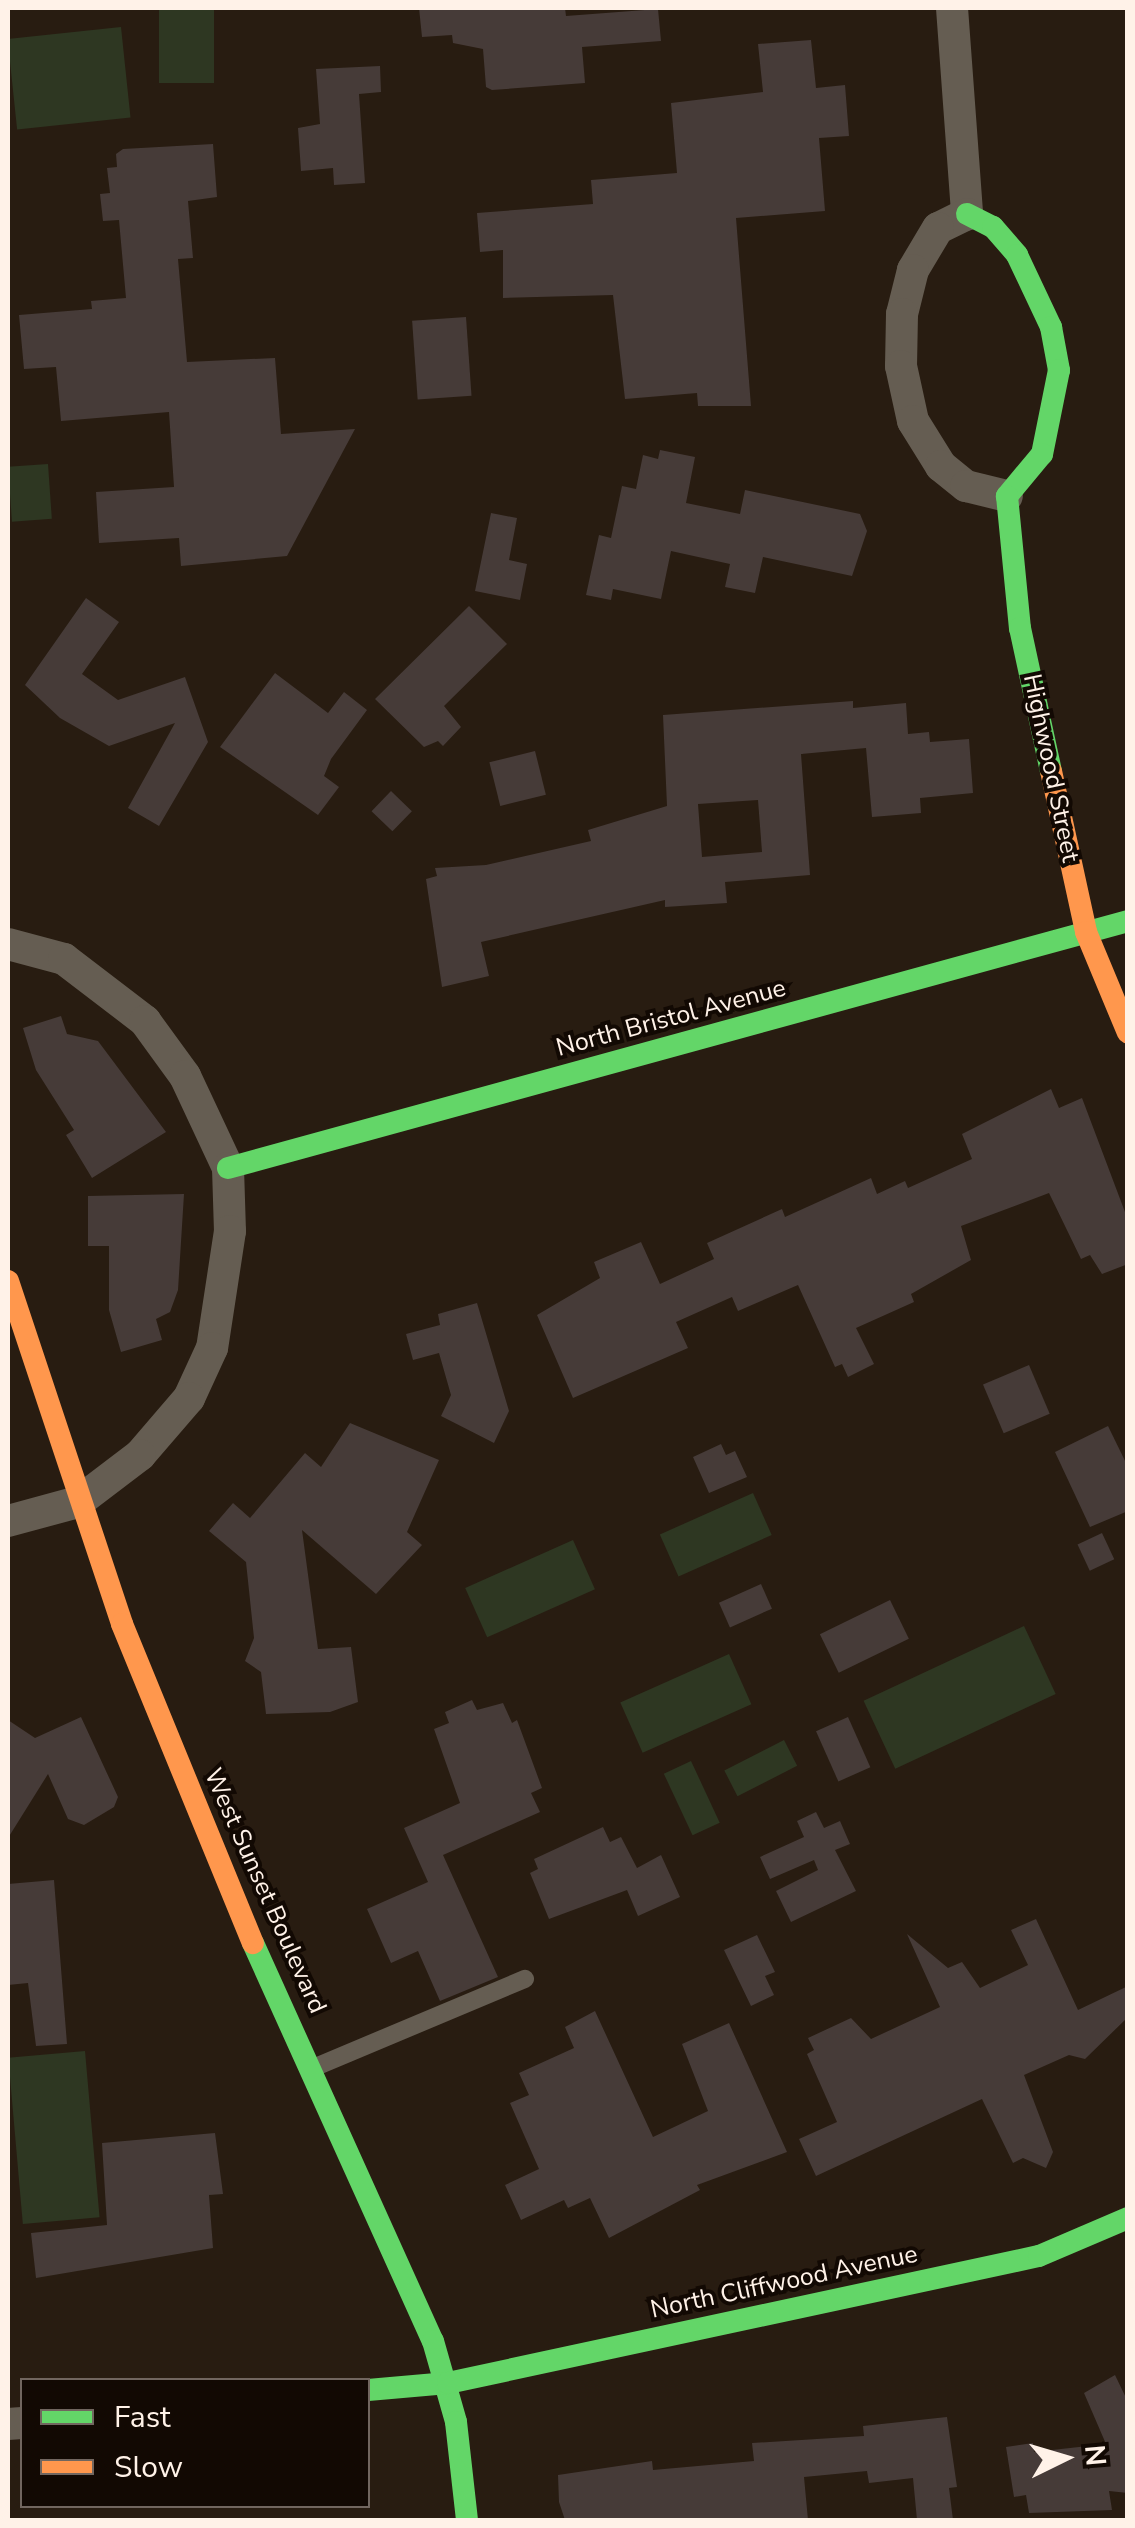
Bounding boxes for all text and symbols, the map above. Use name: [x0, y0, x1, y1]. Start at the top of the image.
street label: Highwood Street: [1016, 671, 1086, 865]
street label: North Bristol Avenue: [553, 973, 789, 1063]
street label: West Sunset Boulevard: [197, 1764, 333, 2018]
street label: North Cliffwood Avenue: [648, 2239, 920, 2325]
legend: [20, 2378, 370, 2508]
text: Fast: [114, 2397, 171, 2438]
north arrow: [1015, 2408, 1115, 2508]
text: N: [1075, 2443, 1115, 2467]
text: Slow: [114, 2447, 183, 2488]

